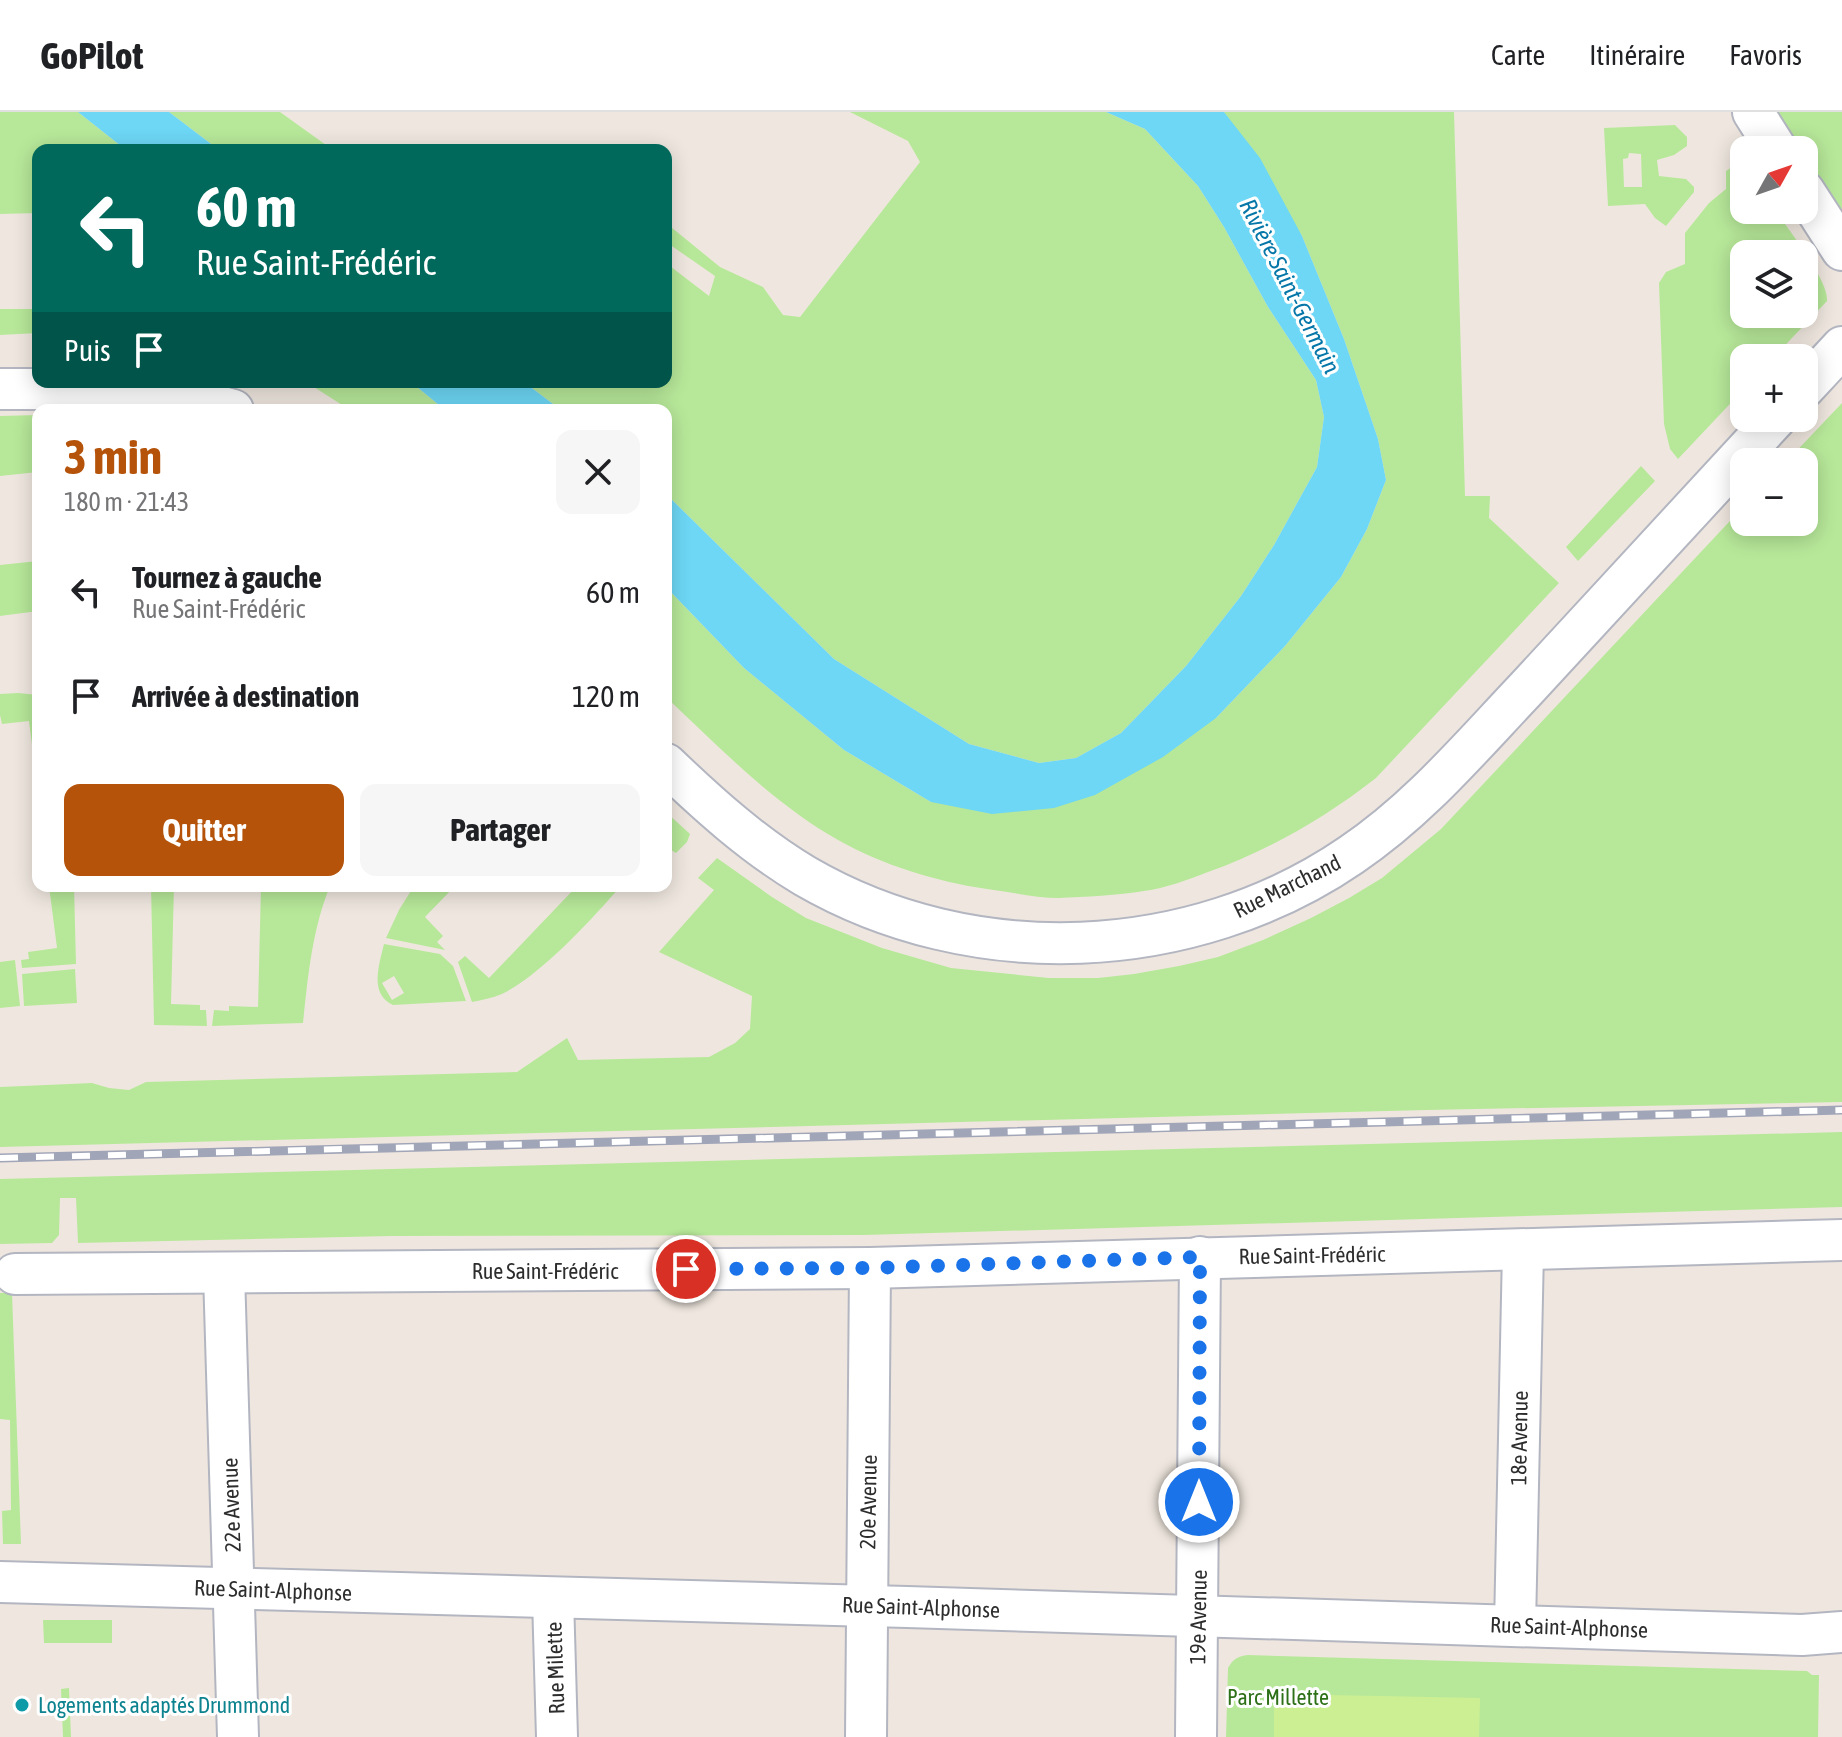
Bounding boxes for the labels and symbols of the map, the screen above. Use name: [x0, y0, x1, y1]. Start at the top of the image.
north arrow: [1730, 136, 1818, 224]
water label: Rivière Saint-Germain: [1234, 194, 1346, 378]
street label: Rue Marchand: [1229, 849, 1345, 923]
pin: [652, 1235, 720, 1303]
street label: Rue Saint-Frédéric: [1238, 1241, 1386, 1269]
street label: Rue Saint-Frédéric: [472, 1258, 619, 1284]
street label: 18e Avenue: [1505, 1390, 1533, 1486]
street label: 20e Avenue: [854, 1454, 882, 1550]
street label: 22e Avenue: [216, 1457, 246, 1553]
position arrow: [1157, 1460, 1241, 1544]
street label: 19e Avenue: [1184, 1569, 1212, 1665]
street label: Rue Saint-Alphonse: [194, 1574, 352, 1606]
street label: Rue Saint-Alphonse: [842, 1591, 1000, 1623]
street label: Rue Saint-Alphonse: [1490, 1611, 1648, 1643]
street label: Rue Milette: [540, 1621, 570, 1715]
park label: Parc Millette: [1227, 1684, 1329, 1710]
place label: Logements adaptés Drummond: [38, 1692, 290, 1718]
marker: Logements adaptés Drummond: [13, 1696, 31, 1714]

